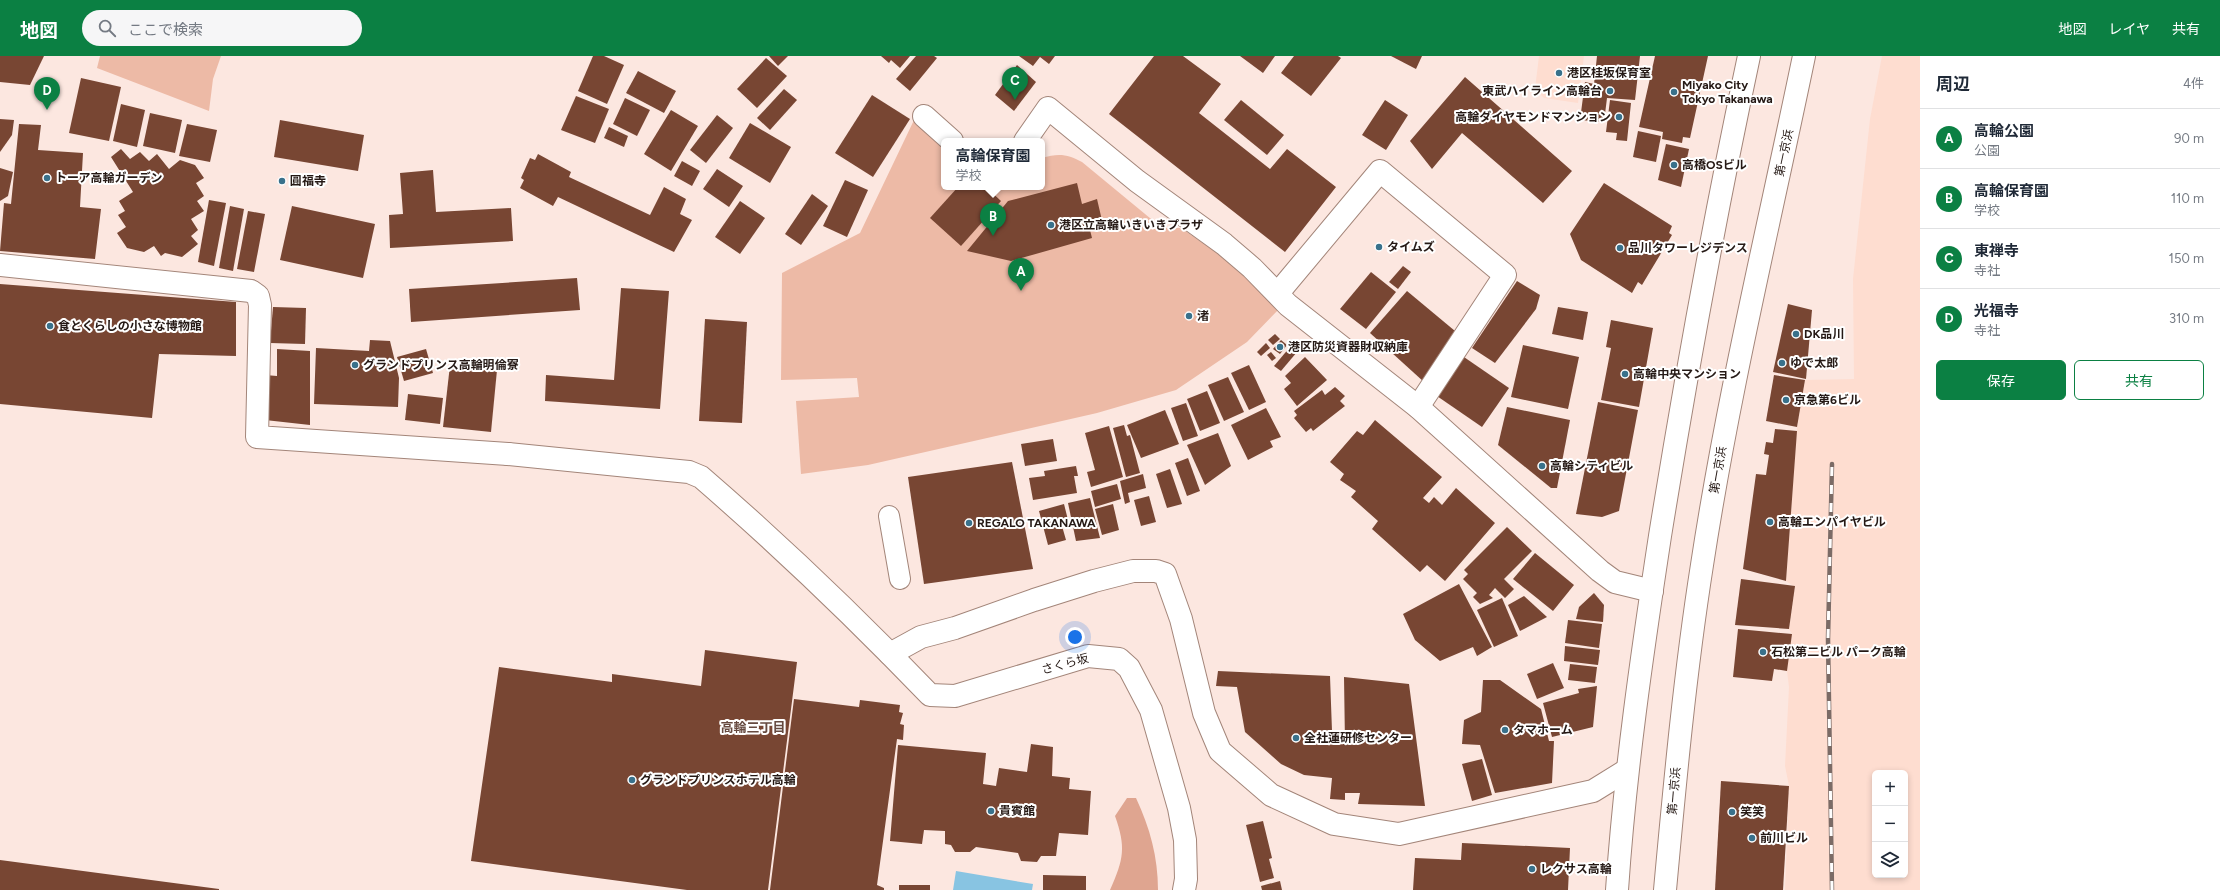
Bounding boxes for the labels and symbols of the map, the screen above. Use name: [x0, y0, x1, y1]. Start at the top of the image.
place label: 港区桂坂保育室: [1567, 66, 1651, 80]
pin: C: [1002, 67, 1028, 100]
marker: 港区桂坂保育室: [1554, 68, 1564, 78]
pin: D: [34, 77, 60, 110]
place label: Miyako City Tokyo Takanawa: [1682, 78, 1773, 106]
place label: 東武ハイライン高輪台: [1482, 84, 1602, 98]
marker: 東武ハイライン高輪台: [1605, 86, 1615, 96]
marker: Miyako City Tokyo Takanawa: [1669, 87, 1679, 97]
place label: 高輪ダイヤモンドマンション: [1455, 110, 1611, 124]
marker: 高輪ダイヤモンドマンション: [1614, 112, 1624, 122]
street label: 第一京浜: [1772, 128, 1796, 178]
place label: 高橋OSビル: [1682, 158, 1747, 172]
marker: 高橋OSビル: [1669, 160, 1679, 170]
place label: トーア高輪ガーデン: [55, 171, 163, 185]
marker: トーア高輪ガーデン: [42, 173, 52, 183]
place label: 圓福寺: [290, 174, 326, 188]
marker: 圓福寺: [277, 176, 287, 186]
pin: B: [980, 203, 1006, 236]
place label: 港区立高輪いきいきプラザ: [1059, 218, 1203, 232]
marker: 港区立高輪いきいきプラザ: [1046, 220, 1056, 230]
place label: タイムズ: [1387, 240, 1435, 254]
place label: 品川タワーレジデンス: [1628, 241, 1748, 255]
marker: タイムズ: [1374, 242, 1384, 252]
marker: 品川タワーレジデンス: [1615, 243, 1625, 253]
pin: A: [1008, 258, 1034, 291]
place label: 渚: [1197, 309, 1209, 323]
marker: 渚: [1184, 311, 1194, 321]
place label: 食とくらしの小さな博物館: [58, 319, 202, 333]
marker: 食とくらしの小さな博物館: [45, 321, 55, 331]
place label: DK品川: [1804, 327, 1844, 341]
marker: DK品川: [1791, 329, 1801, 339]
place label: 港区防災資器財収納庫: [1288, 340, 1408, 354]
marker: 港区防災資器財収納庫: [1275, 342, 1285, 352]
place label: ゆで太郎: [1790, 356, 1838, 370]
place label: グランドプリンス高輪明倫寮: [363, 358, 519, 372]
marker: ゆで太郎: [1777, 358, 1787, 368]
marker: グランドプリンス高輪明倫寮: [350, 360, 360, 370]
place label: 高輪中央マンション: [1633, 367, 1741, 381]
marker: 高輪中央マンション: [1620, 369, 1630, 379]
place label: 京急第6ビル: [1794, 393, 1861, 407]
marker: 京急第6ビル: [1781, 395, 1791, 405]
street label: 第一京浜: [1707, 445, 1729, 495]
place label: 高輪シティビル: [1550, 459, 1633, 473]
marker: 高輪シティビル: [1537, 461, 1547, 471]
place label: 高輪エンパイヤビル: [1778, 515, 1886, 529]
place label: REGALO TAKANAWA: [977, 516, 1096, 530]
marker: 高輪エンパイヤビル: [1765, 517, 1775, 527]
marker: REGALO TAKANAWA: [964, 518, 974, 528]
your location: [1065, 627, 1085, 647]
place label: 石松第二ビル パーク高輪: [1771, 645, 1906, 659]
marker: 石松第二ビル パーク高輪: [1758, 647, 1768, 657]
street label: さくら坂: [1040, 651, 1090, 677]
district label: 高輪三丁目: [720, 720, 786, 735]
place label: タマホーム: [1513, 723, 1573, 737]
marker: タマホーム: [1500, 725, 1510, 735]
place label: 全社蓮研修センター: [1304, 731, 1412, 745]
marker: 全社蓮研修センター: [1291, 733, 1301, 743]
street label: 第一京浜: [1665, 766, 1683, 816]
place label: グランドプリンスホテル高輪: [640, 773, 796, 787]
marker: グランドプリンスホテル高輪: [627, 775, 637, 785]
place label: 貴賓館: [999, 804, 1035, 818]
place label: 笑笑: [1740, 805, 1764, 819]
marker: 貴賓館: [986, 806, 996, 816]
marker: 笑笑: [1727, 807, 1737, 817]
place label: 前川ビル: [1760, 831, 1808, 845]
marker: 前川ビル: [1747, 833, 1757, 843]
place label: レクサス高輪: [1540, 862, 1612, 876]
marker: レクサス高輪: [1527, 864, 1537, 874]

